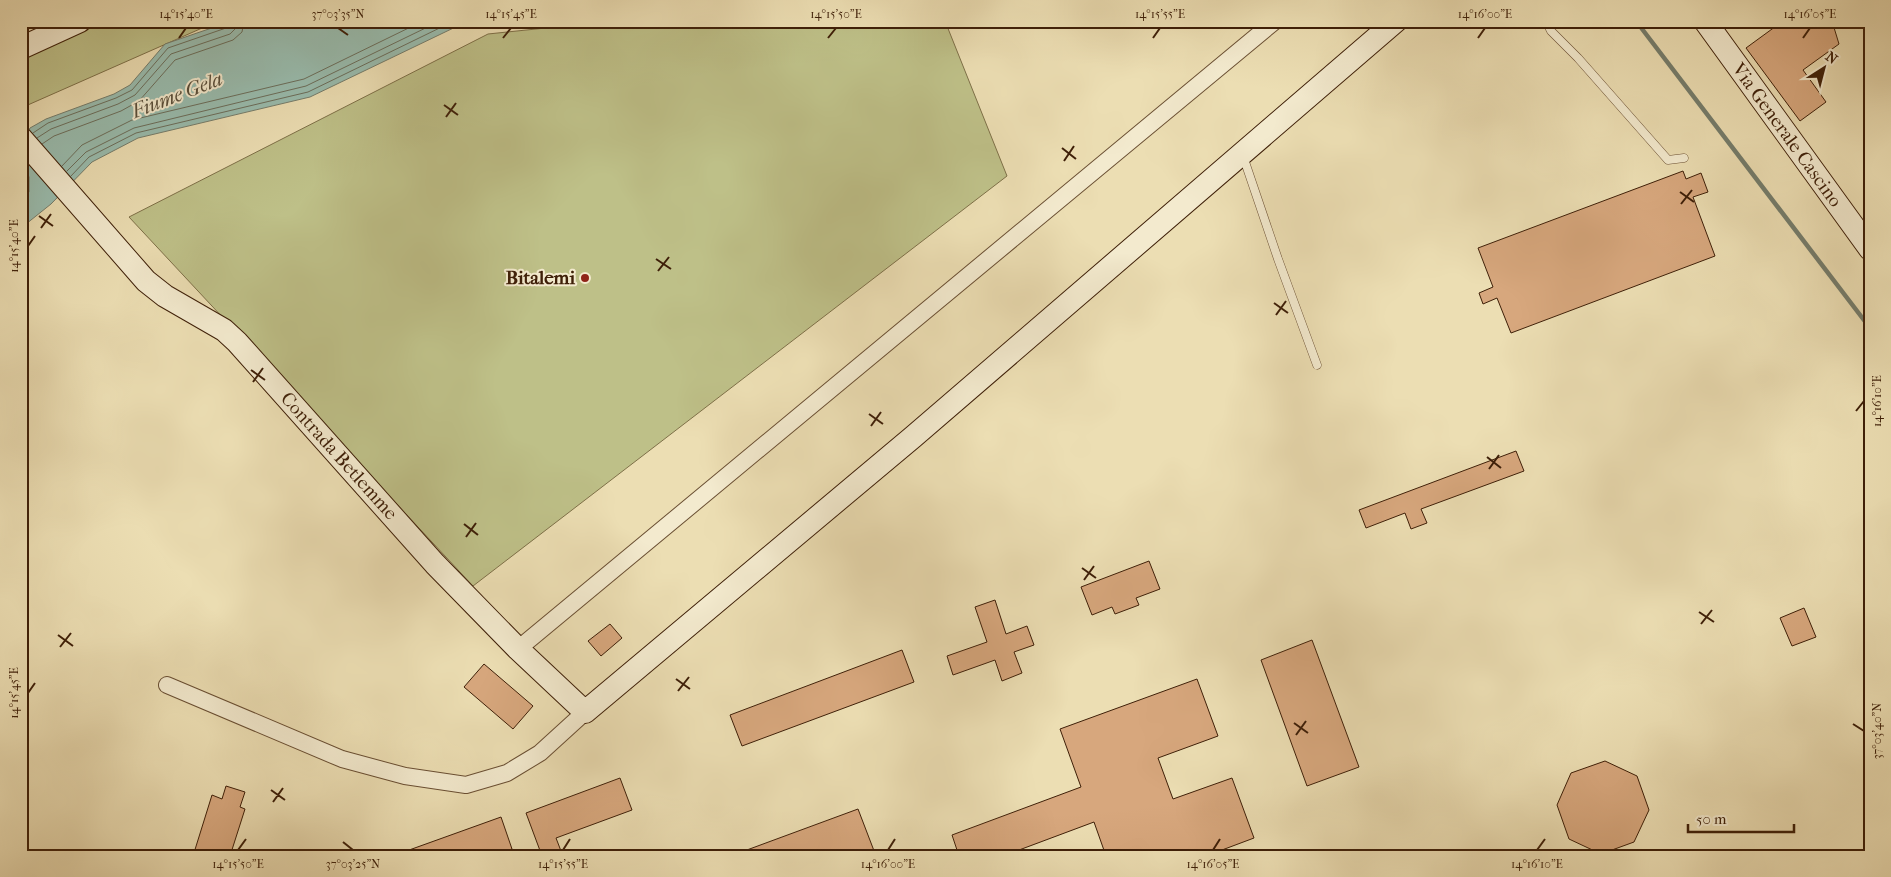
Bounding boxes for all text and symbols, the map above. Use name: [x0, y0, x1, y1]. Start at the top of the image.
text: 14°15'40"E: [159, 7, 213, 21]
text: 37°03'35"N: [311, 7, 365, 21]
text: 14°15'45"E: [485, 7, 537, 21]
text: 14°15'50"E: [810, 7, 862, 21]
text: 14°15'55"E: [1135, 7, 1185, 21]
text: 14°16'00"E: [1458, 7, 1512, 21]
text: 14°16'05"E: [1784, 7, 1836, 21]
north arrow: [1798, 42, 1848, 92]
text: N: [1822, 48, 1841, 68]
street label: Via Generale Cascino: [1727, 58, 1847, 212]
water label: Fiume Gela: [127, 67, 226, 123]
text: 14°15'40"E: [7, 219, 21, 273]
place label: Bitalemi: [506, 267, 575, 289]
marker: Bitalemi: [579, 272, 591, 284]
text: 14°16'10"E: [1870, 375, 1884, 427]
street label: Contrada Betlemme: [276, 388, 402, 524]
text: 14°15'45"E: [7, 667, 21, 719]
text: 37°03'40"N: [1870, 703, 1884, 759]
scale bar: [1688, 802, 1795, 834]
text: 50 m: [1696, 810, 1727, 828]
text: 14°15'50"E: [212, 857, 264, 871]
text: 37°03'25"N: [326, 857, 380, 871]
text: 14°15'55"E: [538, 857, 588, 871]
text: 14°16'00"E: [861, 857, 915, 871]
text: 14°16'05"E: [1187, 857, 1239, 871]
text: 14°16'10"E: [1511, 857, 1563, 871]

